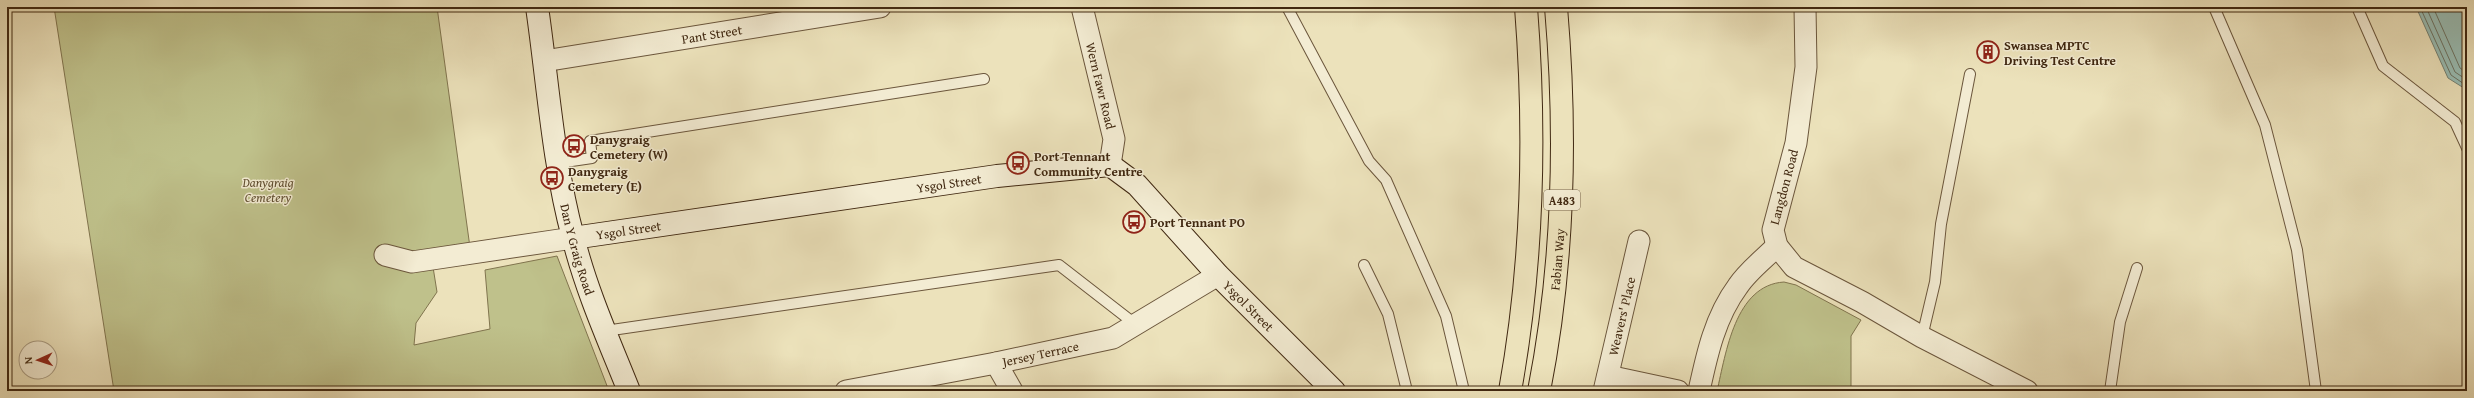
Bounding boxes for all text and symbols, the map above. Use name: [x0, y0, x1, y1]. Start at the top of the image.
street label: Pant Street: [680, 20, 744, 48]
place label: Swansea MPTC Driving Test Centre: [2004, 36, 2116, 70]
building icon: Swansea MPTC Driving Test Centre: [1975, 39, 2001, 65]
street label: Wern Fawr Road: [1081, 40, 1121, 131]
place label: Danygraig Cemetery (W): [590, 130, 668, 164]
bus stop icon: Danygraig Cemetery (W): [561, 133, 587, 159]
place label: Port Tennant Community Centre: [1034, 147, 1143, 181]
street label: Langdon Road: [1765, 147, 1803, 227]
bus stop icon: Port Tennant Community Centre: [1005, 150, 1031, 176]
place label: Danygraig Cemetery (E): [568, 162, 642, 196]
bus stop icon: Danygraig Cemetery (E): [539, 165, 565, 191]
street label: Ysgol Street: [915, 169, 983, 197]
park label: Danygraig Cemetery: [241, 173, 294, 207]
road number: A483: [1544, 190, 1580, 210]
street label: Dan Y Graig Road: [556, 202, 600, 298]
bus stop icon: Port Tennant PO: [1121, 209, 1147, 235]
place label: Port Tennant PO: [1150, 213, 1245, 232]
street label: Ysgol Street: [595, 216, 663, 244]
street label: Fabian Way: [1545, 227, 1569, 291]
street label: Weavers' Place: [1603, 275, 1640, 357]
street label: Ysgol Street: [1219, 276, 1279, 336]
street label: Jersey Terrace: [998, 336, 1080, 371]
north arrow: [18, 340, 58, 380]
text: N: [20, 356, 36, 365]

